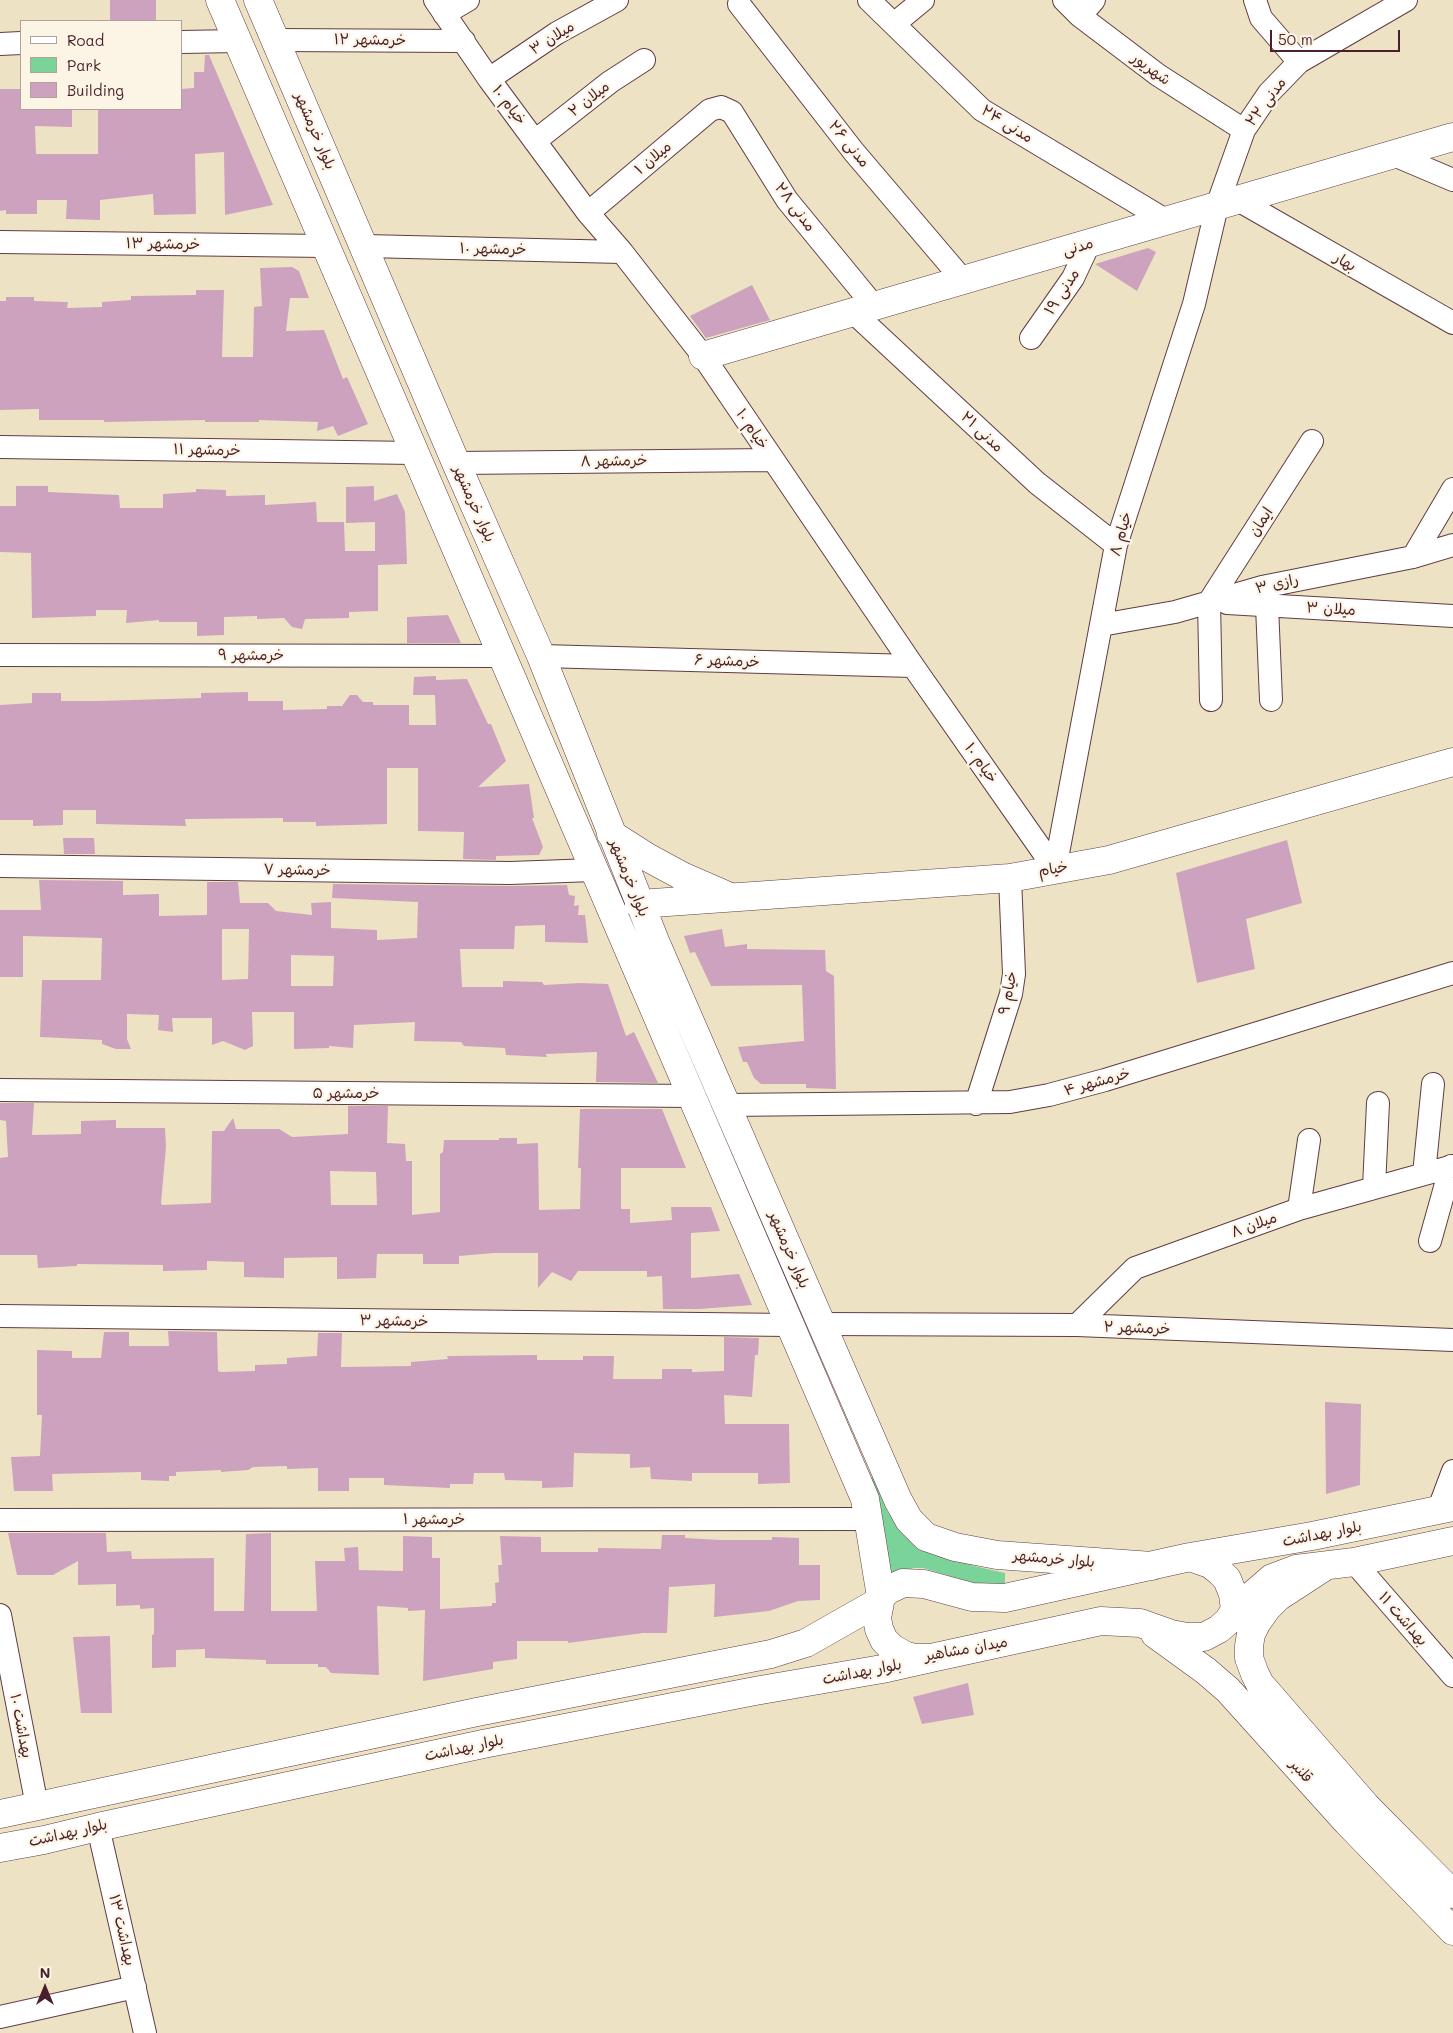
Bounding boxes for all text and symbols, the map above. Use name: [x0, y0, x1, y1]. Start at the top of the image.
street label: میلان ۳: [526, 17, 578, 59]
legend: [20, 20, 182, 110]
scale bar: [1273, 20, 1403, 52]
text: 50 m: [1278, 29, 1313, 49]
text: Road: [67, 30, 104, 50]
street label: خرمشهر ۱۲: [334, 30, 406, 50]
street label: شهریور: [1128, 49, 1174, 89]
text: Park: [67, 55, 101, 75]
street label: مدنی ۲۲: [1242, 74, 1290, 130]
street label: میلان ۲: [565, 77, 613, 121]
text: Building: [67, 80, 124, 100]
street label: خیام ۱۰: [488, 82, 530, 128]
street label: بلوار خرمشهر: [291, 90, 339, 172]
street label: مدنی ۲۴: [978, 101, 1036, 147]
street label: مدنی ۲۶: [825, 117, 873, 171]
street label: میلان ۱: [631, 137, 675, 179]
street label: مدنی ۲۸: [771, 179, 819, 235]
street label: خرمشهر ۱۳: [126, 234, 200, 254]
street label: مدنی: [1061, 234, 1095, 260]
street label: خرمشهر ۱۰: [459, 239, 527, 259]
street label: بهار: [1331, 249, 1359, 275]
street label: مدنی ۱۹: [1041, 266, 1083, 318]
street label: خیام ۱۰: [732, 405, 772, 453]
street label: مدنی ۲۱: [957, 408, 1007, 456]
street label: خرمشهر ۱۱: [173, 440, 241, 460]
street label: خرمشهر ۸: [580, 451, 648, 471]
street label: بلوار خرمشهر: [449, 463, 499, 545]
street label: ایمان: [1245, 504, 1277, 540]
street label: خیام ۸: [1106, 510, 1136, 558]
street label: رازی ۳: [1254, 570, 1300, 598]
street label: میلان ۳: [1306, 599, 1356, 619]
street label: خرمشهر ۹: [218, 646, 284, 664]
street label: خرمشهر ۶: [694, 651, 760, 671]
street label: خیام ۱۰: [961, 739, 1001, 787]
street label: بلوار خرمشهر: [605, 837, 653, 919]
street label: خیام: [1037, 858, 1069, 880]
street label: خرمشهر ۷: [263, 860, 331, 880]
street label: خیام ۹: [995, 970, 1021, 1016]
street label: خرمشهر ۴: [1062, 1064, 1132, 1100]
street label: خرمشهر ۵: [313, 1084, 379, 1102]
street label: میلان ۸: [1229, 1208, 1279, 1242]
street label: بلوار خرمشهر: [765, 1209, 813, 1291]
street label: خرمشهر ۳: [359, 1311, 429, 1331]
street label: خرمشهر ۲: [1103, 1318, 1171, 1338]
street label: خرمشهر ۱: [403, 1510, 465, 1528]
street label: بلوار بهداشت: [1281, 1518, 1363, 1550]
street label: بلوار خرمشهر: [1012, 1546, 1096, 1572]
street label: بهداشت ۱۱: [1375, 1588, 1431, 1650]
street label: میدان مشاهیر: [923, 1633, 1009, 1665]
street label: بلوار بهداشت: [821, 1656, 903, 1688]
street label: بهداشت ۱۰: [6, 1692, 36, 1760]
street label: بلوار بهداشت: [423, 1731, 505, 1765]
street label: قلنبر: [1286, 1755, 1316, 1787]
street label: بلوار بهداشت: [27, 1815, 109, 1851]
street label: بهداشت ۱۳: [105, 1893, 139, 1967]
north arrow: [20, 1963, 70, 2013]
text: N: [40, 1963, 50, 1982]

